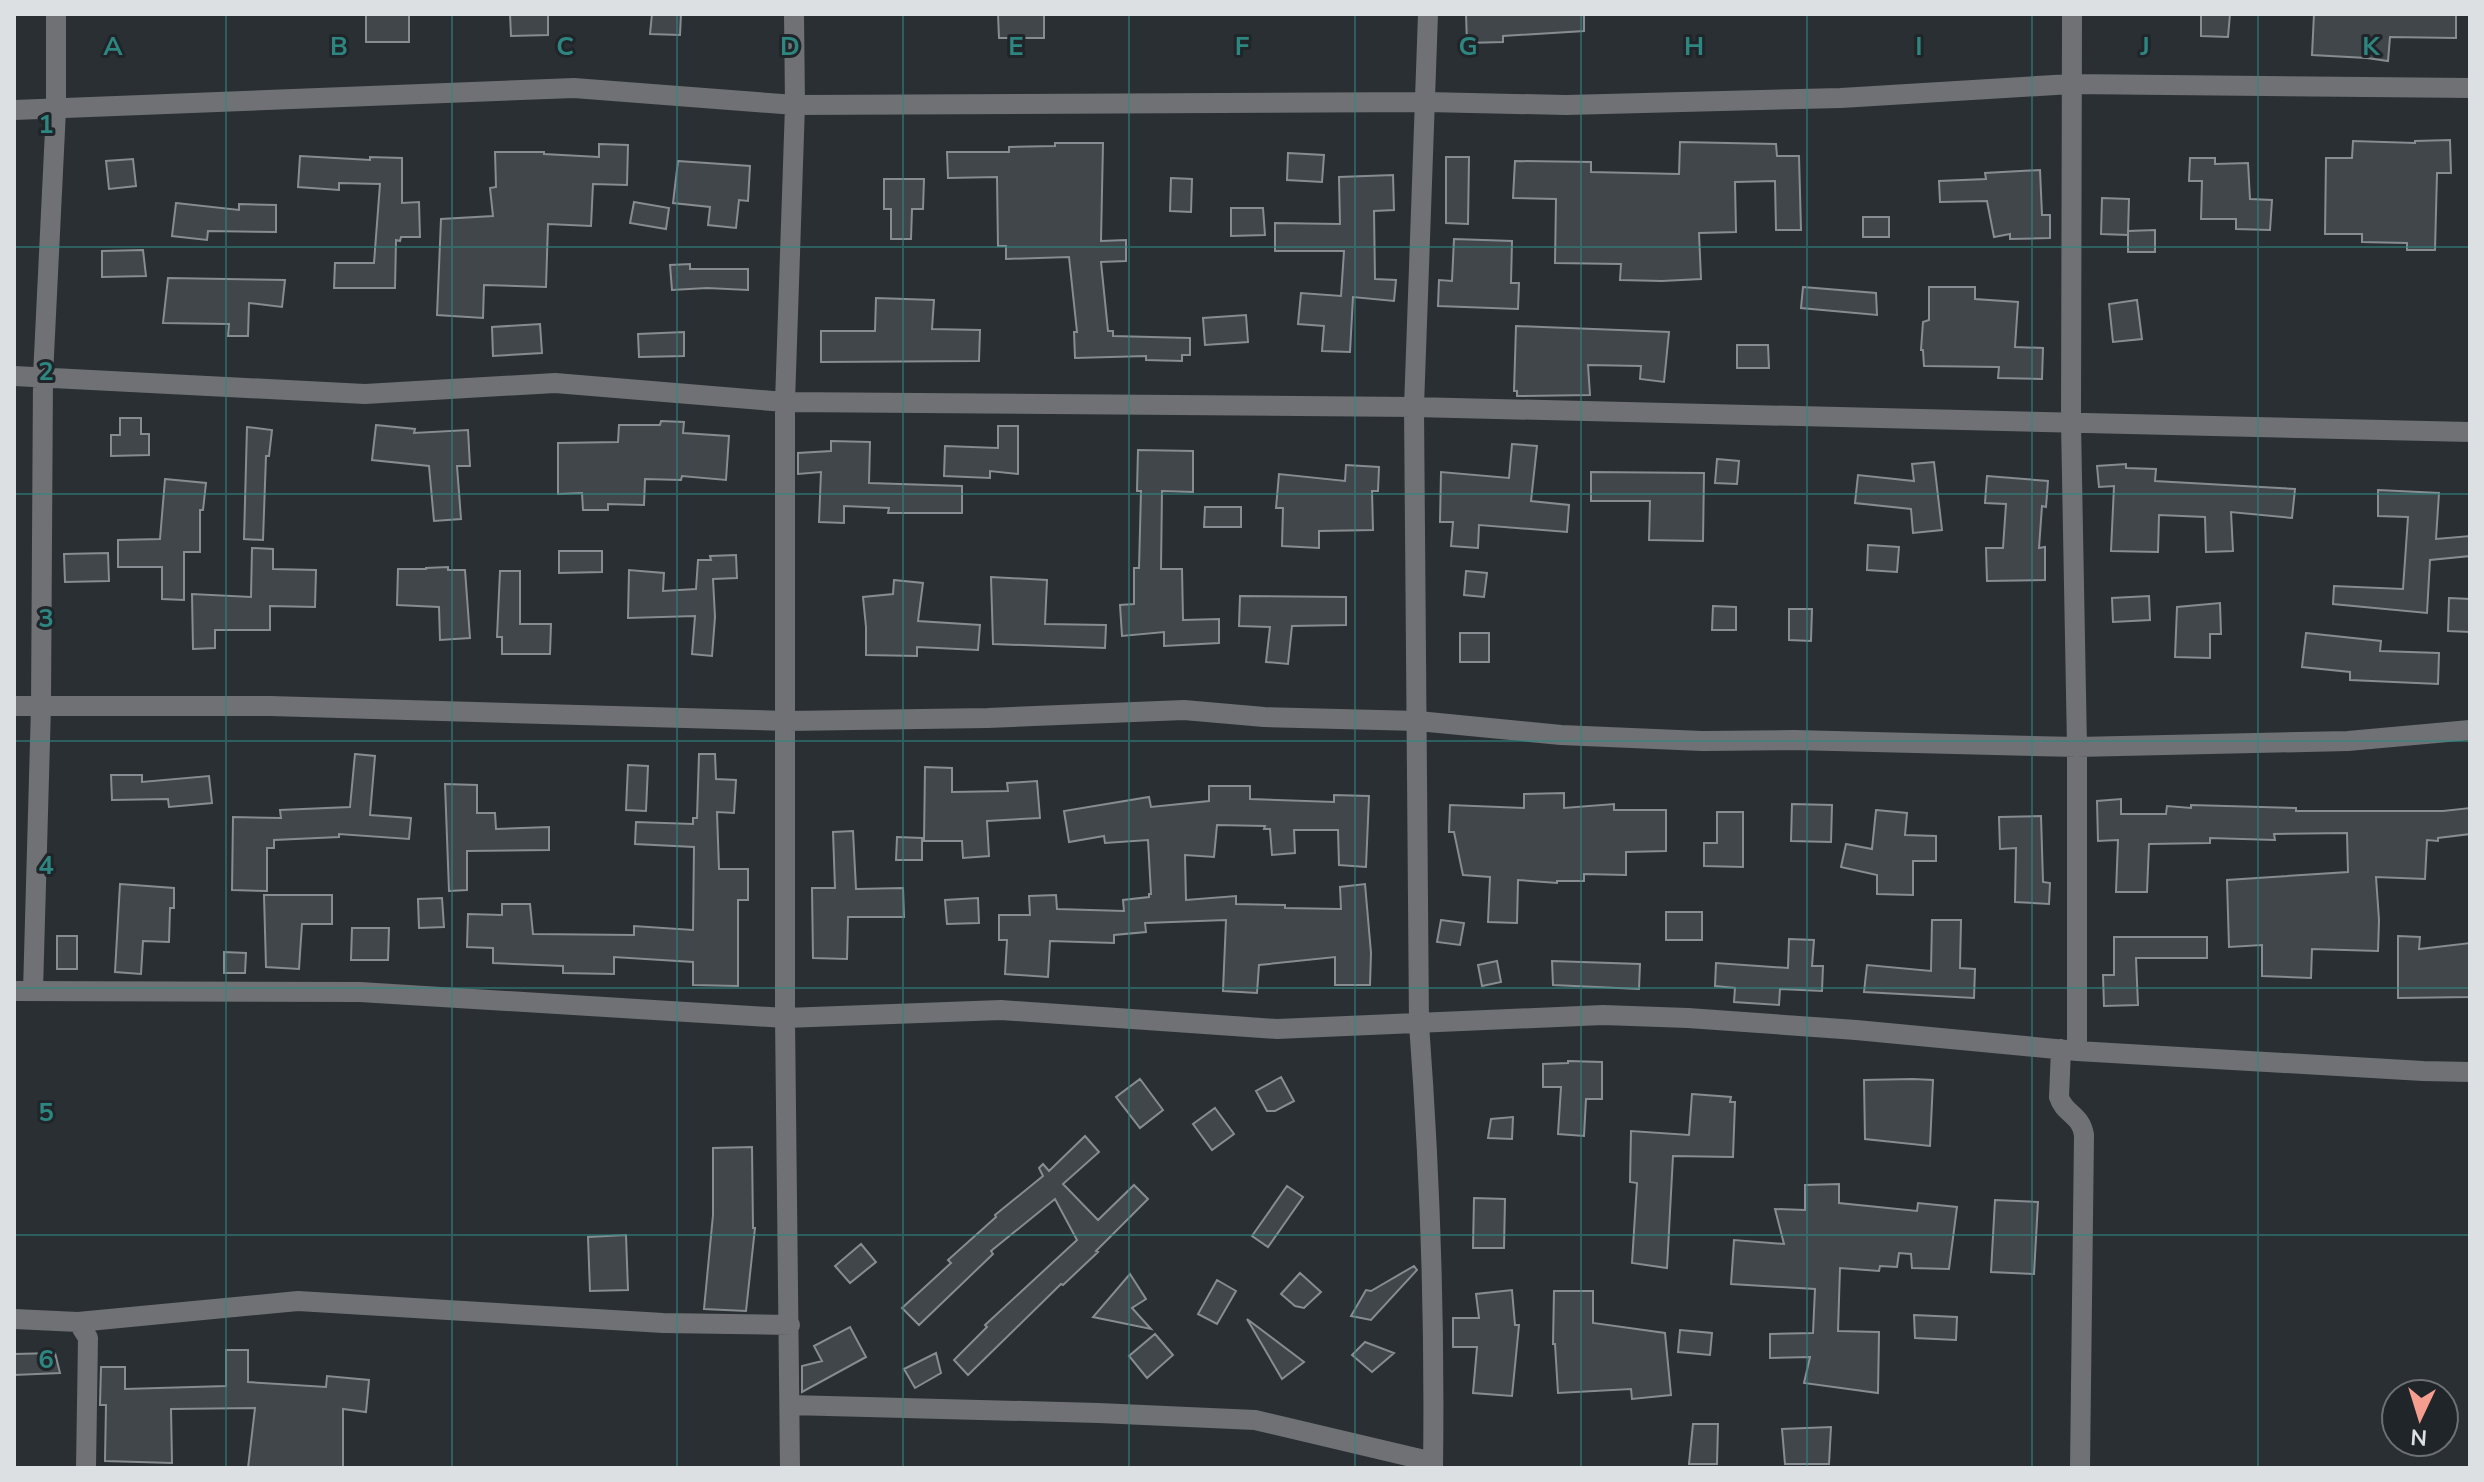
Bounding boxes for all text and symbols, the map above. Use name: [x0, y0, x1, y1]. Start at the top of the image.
text: A: [103, 29, 123, 64]
text: B: [330, 29, 348, 64]
text: C: [556, 29, 574, 64]
text: D: [780, 29, 800, 64]
text: E: [1008, 29, 1024, 64]
text: F: [1235, 29, 1249, 64]
text: G: [1458, 29, 1478, 64]
text: H: [1684, 29, 1704, 64]
text: I: [1915, 29, 1923, 64]
text: J: [2139, 29, 2150, 64]
text: K: [2362, 29, 2380, 64]
text: 1: [38, 107, 54, 142]
text: 2: [38, 354, 54, 389]
text: 3: [38, 601, 54, 636]
text: 4: [38, 848, 54, 883]
text: 5: [38, 1095, 54, 1130]
text: 6: [38, 1342, 54, 1377]
north arrow: [2380, 1378, 2460, 1458]
text: N: [2409, 1421, 2428, 1452]

